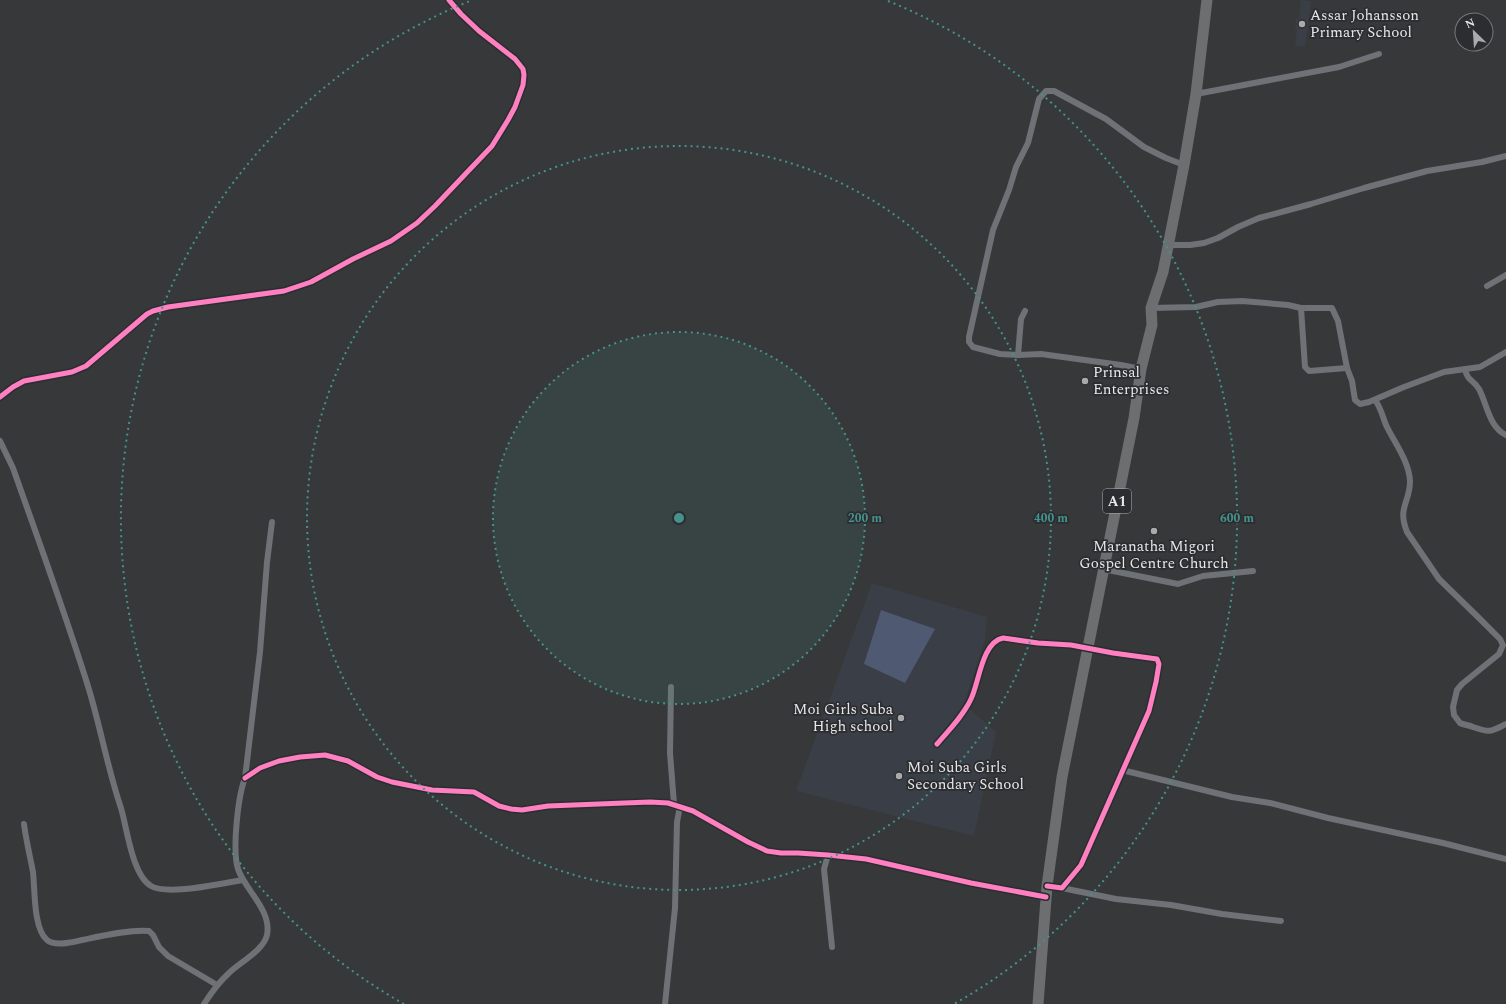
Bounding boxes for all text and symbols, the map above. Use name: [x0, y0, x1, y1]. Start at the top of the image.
place label: Assar Johansson Primary School: [1310, 4, 1419, 44]
north arrow: [1454, 12, 1494, 52]
text: N: [1462, 14, 1478, 33]
marker: Assar Johansson Primary School: [1297, 19, 1307, 29]
place label: Prinsal Enterprises: [1093, 361, 1169, 401]
marker: Prinsal Enterprises: [1080, 376, 1090, 386]
road number: A1: [1103, 489, 1131, 513]
text: 200 m: [848, 509, 882, 528]
text: 400 m: [1034, 509, 1068, 528]
text: 600 m: [1220, 509, 1254, 528]
centre of rings: [672, 511, 686, 525]
marker: Maranatha Migori Gospel Centre Church: [1149, 526, 1159, 536]
place label: Maranatha Migori Gospel Centre Church: [1079, 535, 1229, 575]
place label: Moi Girls Suba High school: [793, 698, 894, 738]
marker: Moi Girls Suba High school: [896, 713, 906, 723]
place label: Moi Suba Girls Secondary School: [907, 756, 1024, 796]
marker: Moi Suba Girls Secondary School: [894, 771, 904, 781]

